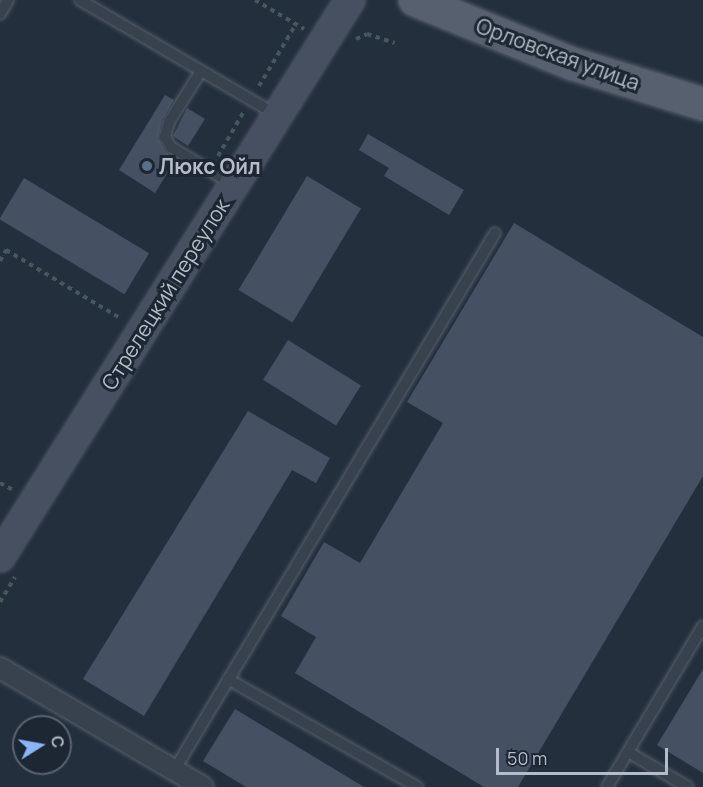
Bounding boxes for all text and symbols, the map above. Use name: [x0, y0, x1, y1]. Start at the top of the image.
street label: Орловская улица: [473, 13, 643, 95]
place label: Люкс Ойл: [159, 153, 261, 179]
marker: Люкс Ойл: [140, 159, 154, 173]
street label: Стрелецкий переулок: [96, 194, 234, 394]
north arrow: [12, 715, 72, 775]
text: С: [46, 734, 70, 750]
scale bar: [499, 736, 672, 774]
text: 50 m: [507, 746, 547, 770]

